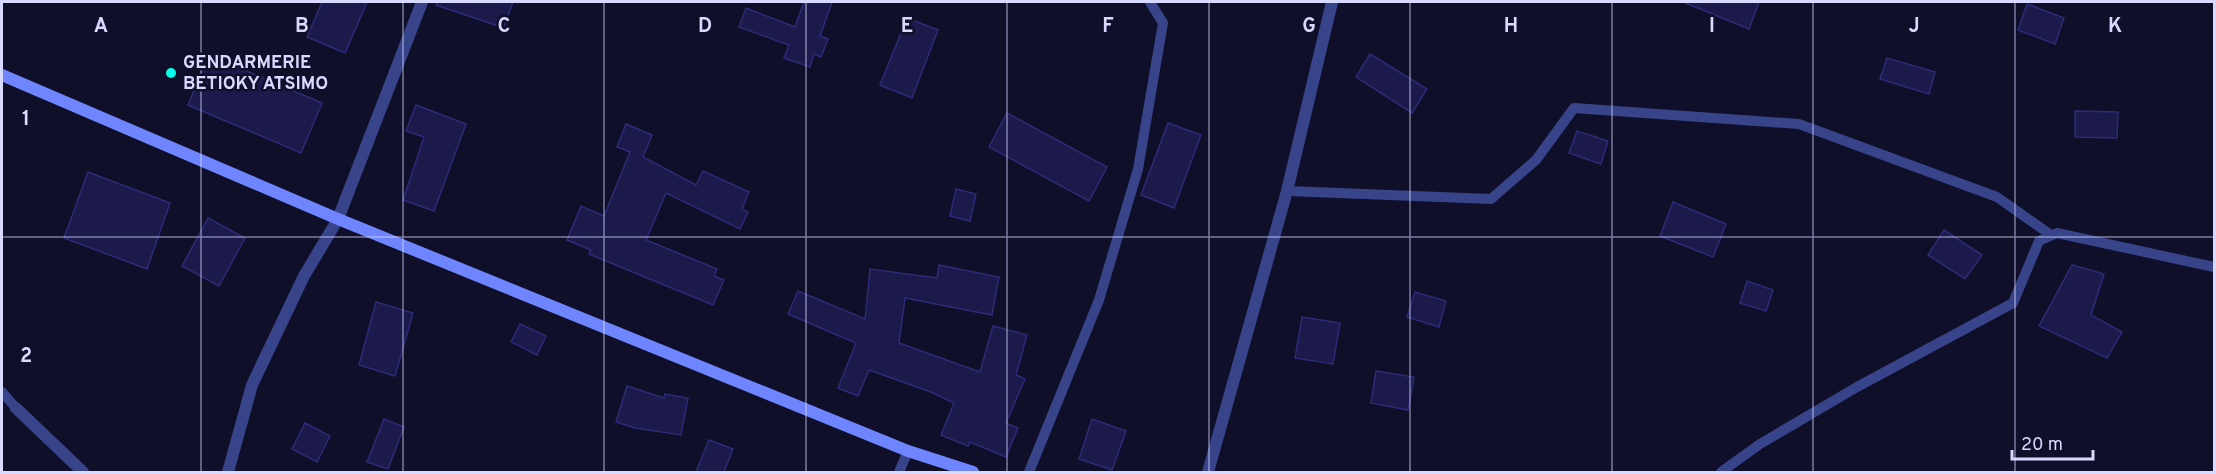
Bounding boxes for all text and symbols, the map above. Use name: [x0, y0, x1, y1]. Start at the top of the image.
text: A: [94, 14, 108, 40]
text: B: [295, 14, 309, 40]
text: C: [498, 14, 510, 40]
text: D: [698, 14, 712, 40]
text: E: [901, 14, 913, 40]
text: F: [1102, 14, 1114, 40]
text: G: [1302, 14, 1316, 40]
text: H: [1504, 14, 1518, 40]
text: I: [1709, 14, 1715, 40]
text: J: [1908, 14, 1920, 40]
text: K: [2108, 14, 2122, 40]
place label: GENDARMERIE BETIOKY ATSIMO: [183, 52, 328, 96]
marker: GENDARMERIE BETIOKY ATSIMO: [164, 66, 178, 80]
text: 1: [22, 107, 30, 133]
text: 2: [20, 344, 32, 370]
scale bar: [2012, 423, 2093, 461]
text: 20 m: [2021, 434, 2063, 457]

